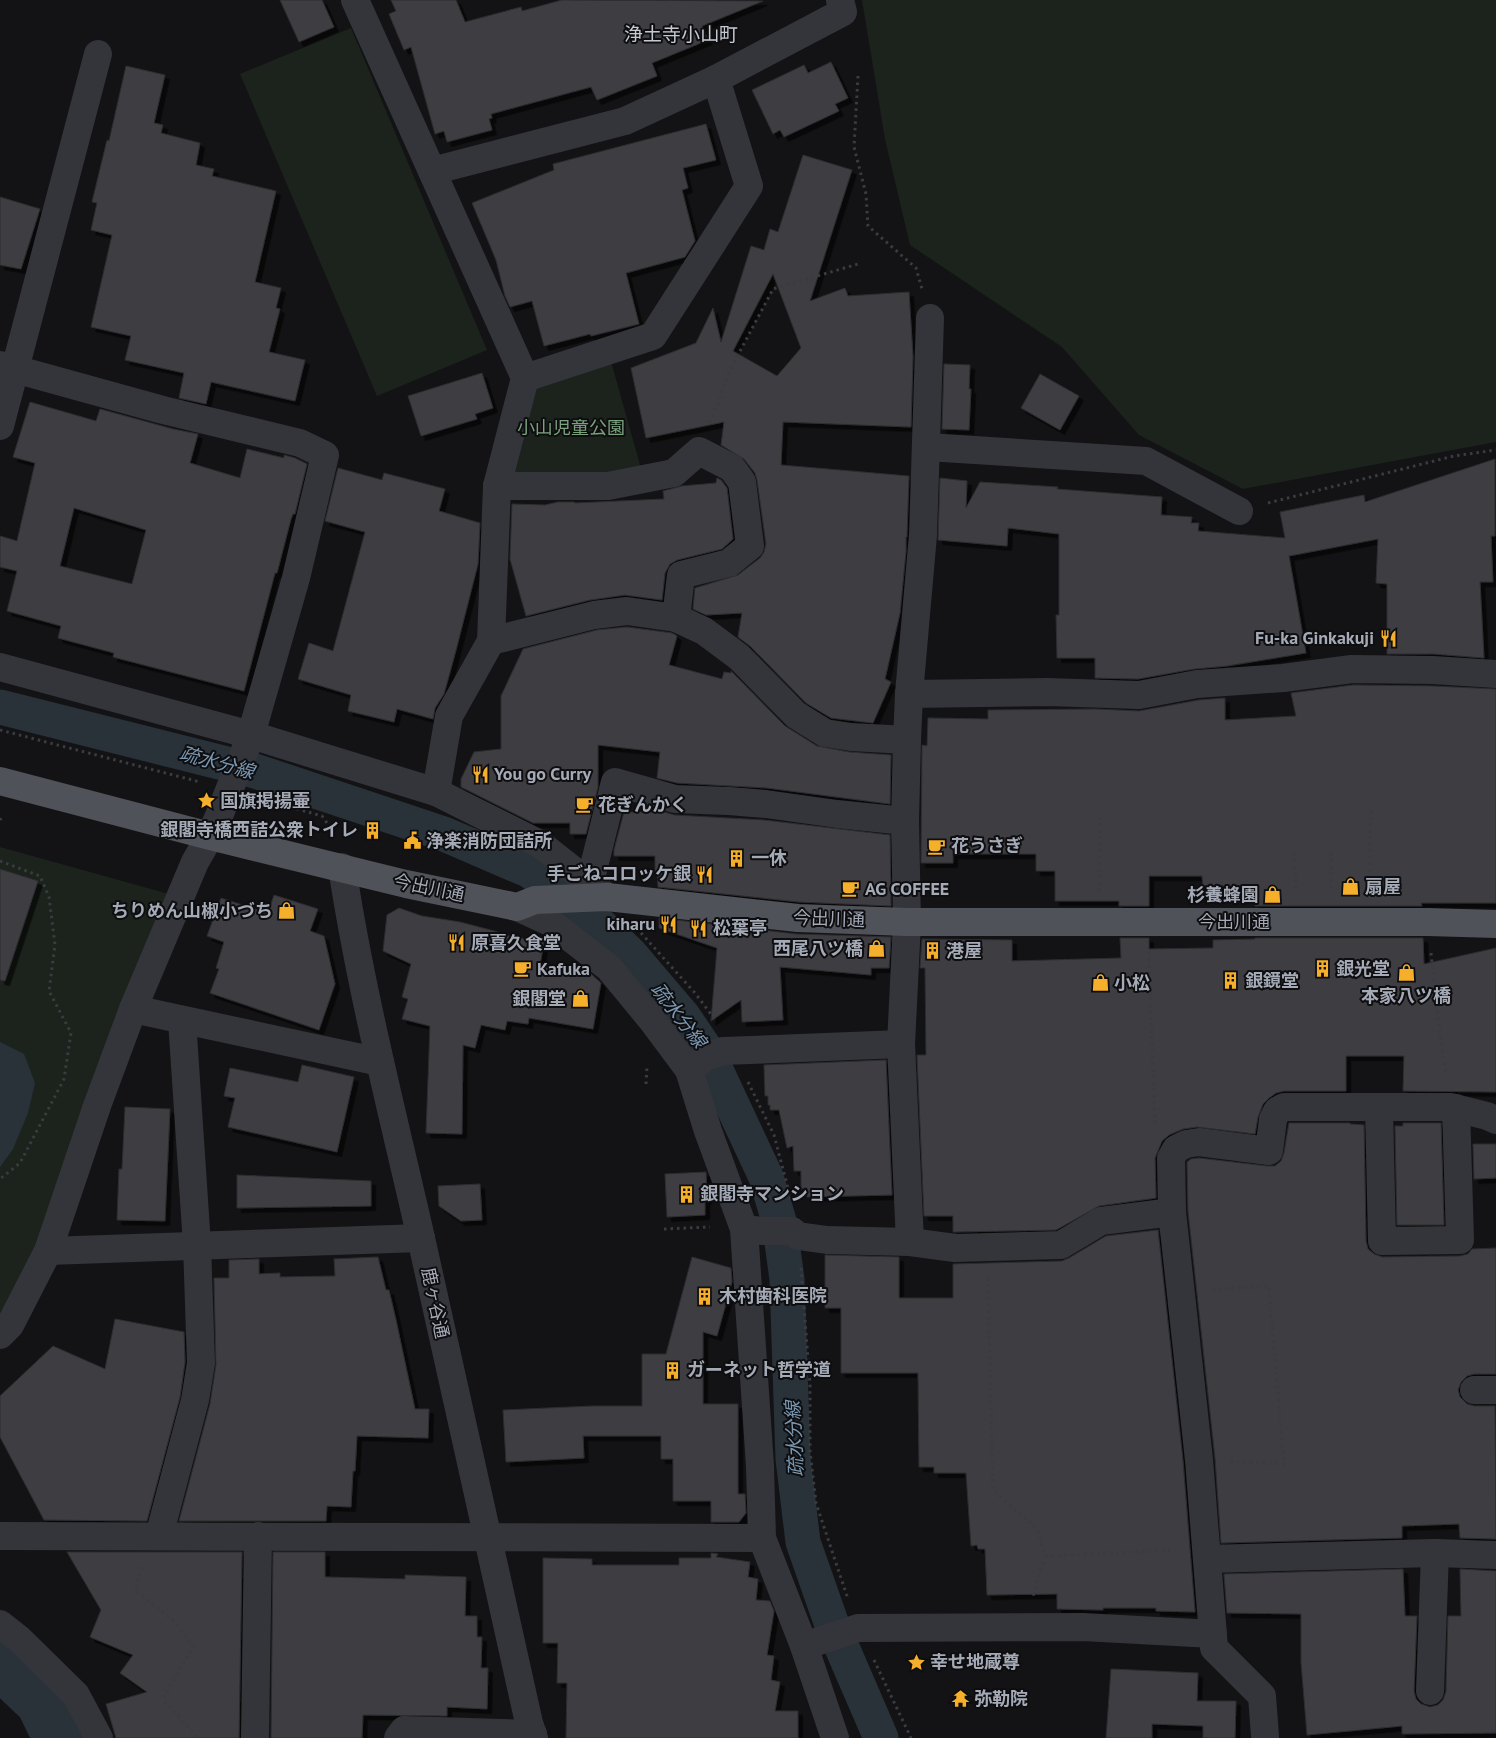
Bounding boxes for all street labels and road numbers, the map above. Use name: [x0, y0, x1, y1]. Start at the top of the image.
street label: 今出川通: [391, 869, 467, 906]
street label: 今出川通: [793, 906, 865, 931]
street label: 今出川通: [1198, 910, 1270, 933]
street label: 鹿ヶ谷通: [417, 1265, 454, 1341]

